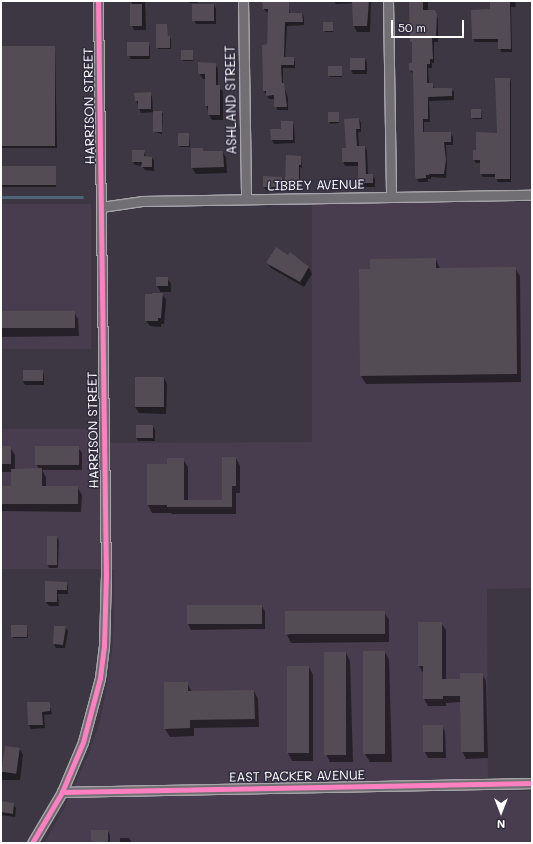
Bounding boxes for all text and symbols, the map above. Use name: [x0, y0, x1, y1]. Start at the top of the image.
scale bar: [393, 12, 466, 38]
text: 50 m: [398, 19, 426, 35]
street label: ASHLAND STREET: [222, 45, 240, 155]
street label: HARRISON STREET: [80, 47, 98, 165]
street label: LIBBEY AVENUE: [267, 176, 365, 194]
street label: HARRISON STREET: [84, 371, 102, 489]
street label: EAST PACKER AVENUE: [229, 767, 365, 785]
north arrow: [481, 792, 521, 832]
text: N: [497, 817, 505, 832]

